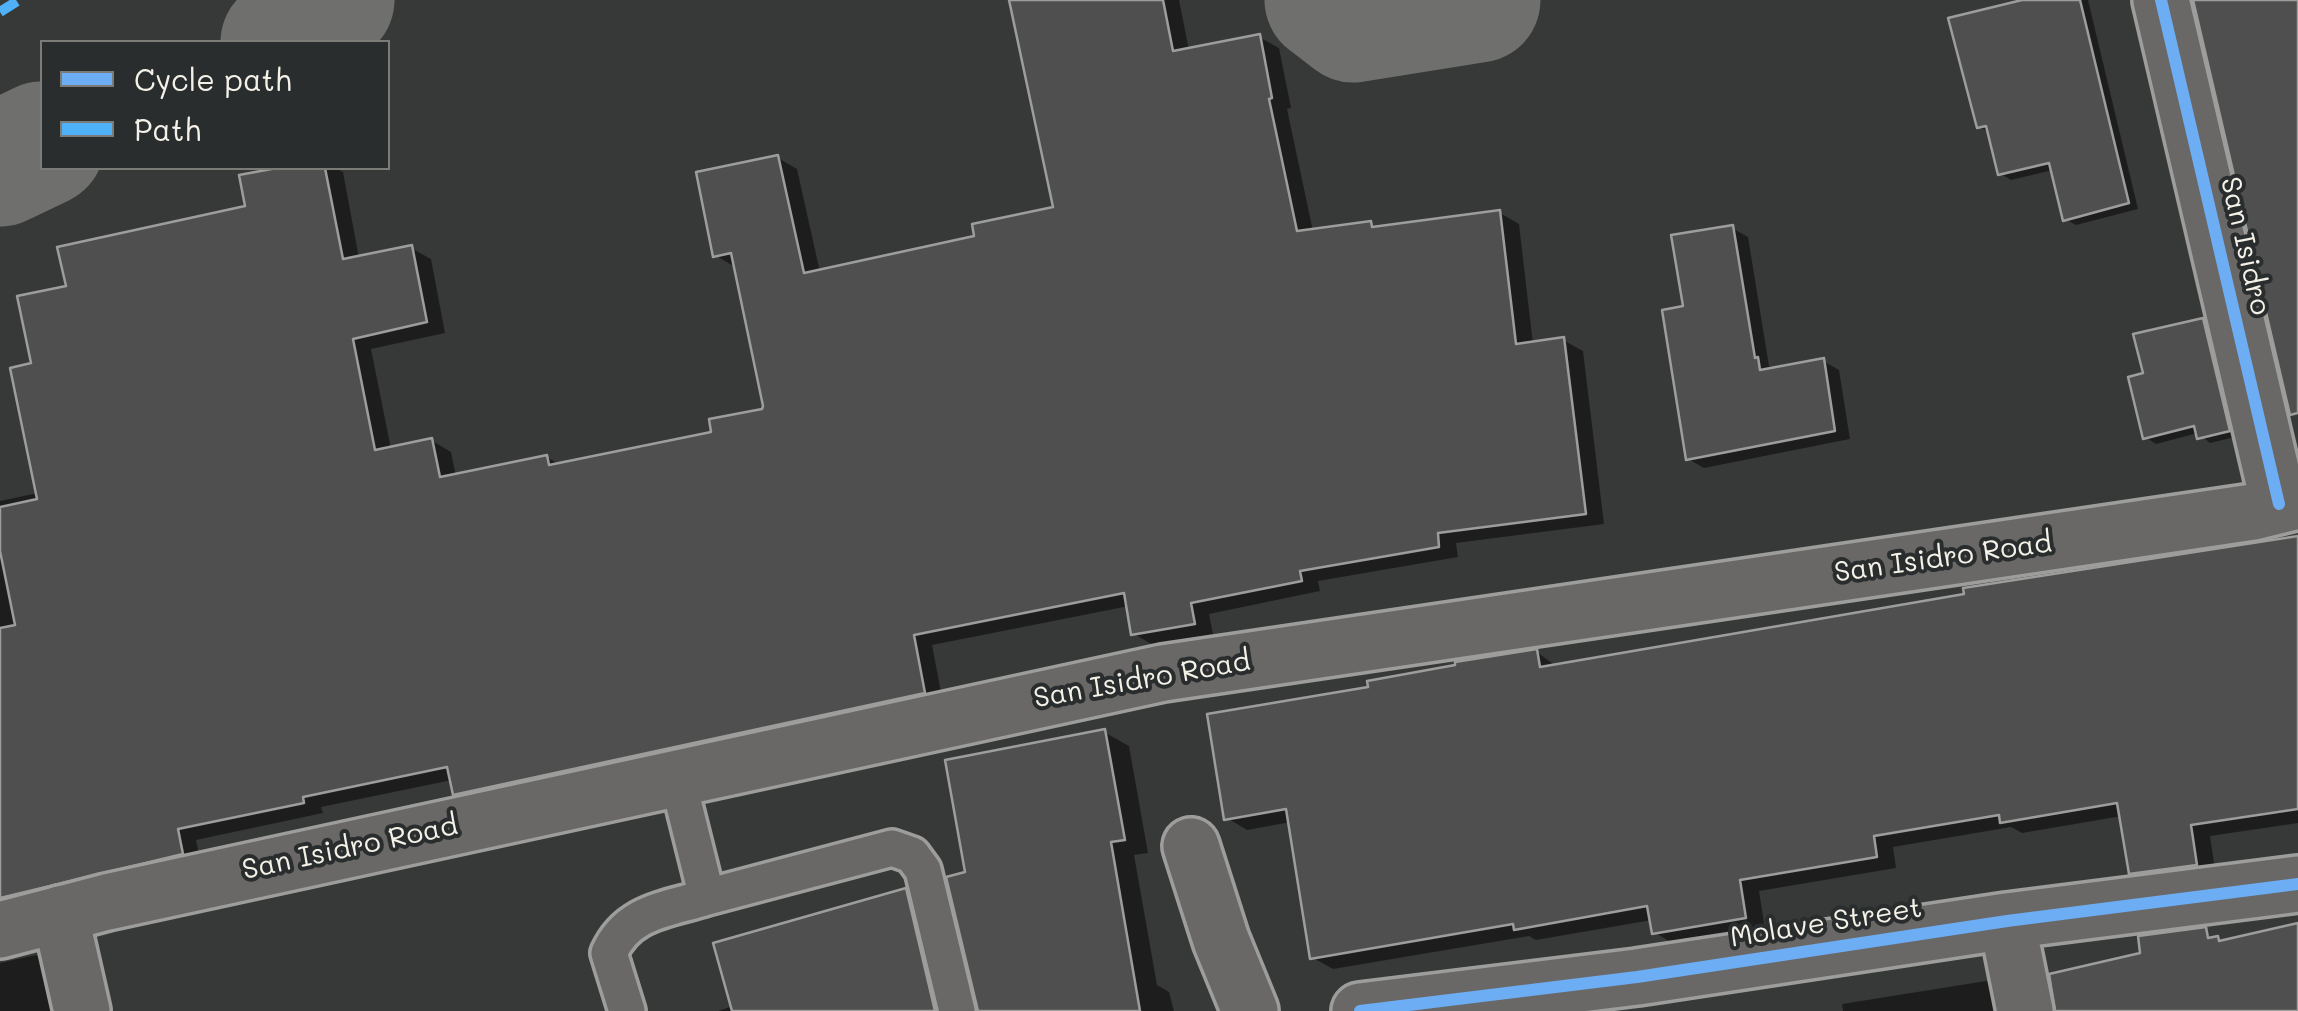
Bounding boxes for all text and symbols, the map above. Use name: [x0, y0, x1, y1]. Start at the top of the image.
legend: [40, 40, 390, 170]
text: Cycle path: [134, 59, 292, 99]
text: Path: [134, 109, 201, 149]
street label: San Isidro: [2213, 174, 2277, 318]
street label: San Isidro Road: [1832, 526, 2054, 590]
street label: San Isidro Road: [1031, 644, 1253, 716]
street label: San Isidro Road: [239, 809, 461, 887]
street label: Molave Street: [1728, 891, 1924, 955]

